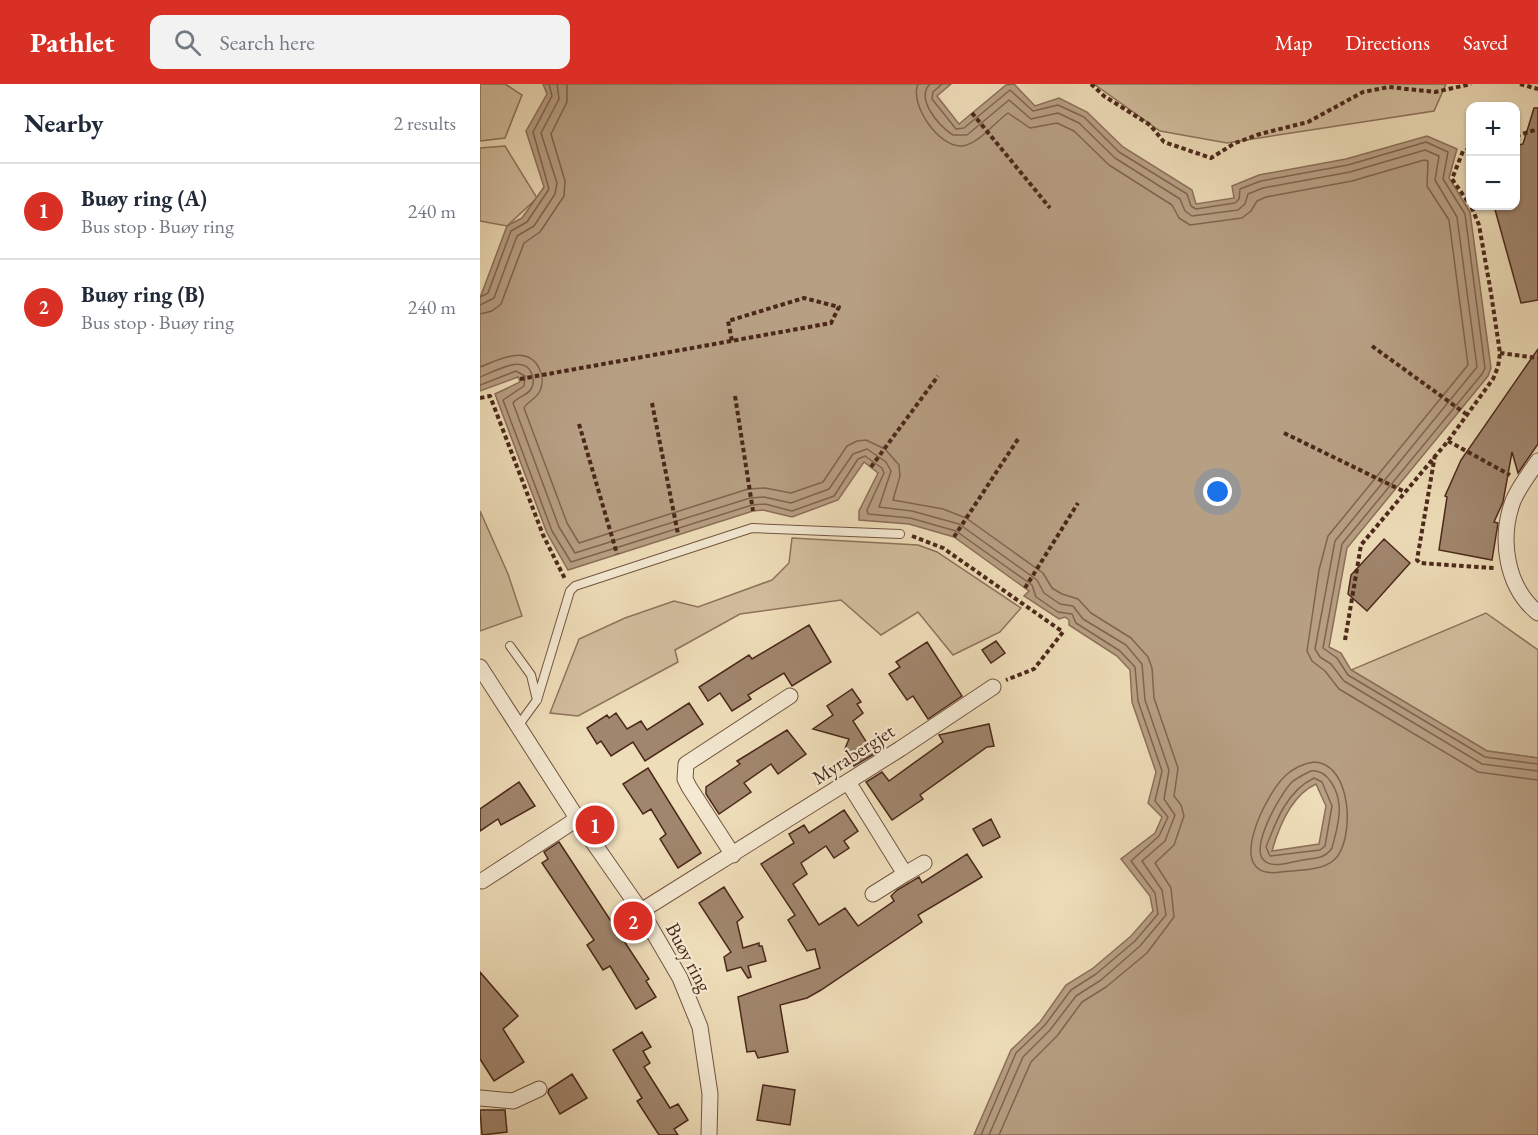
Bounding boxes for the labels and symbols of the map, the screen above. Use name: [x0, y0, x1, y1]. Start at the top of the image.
your location: [1203, 477, 1232, 506]
street label: Myrabergjet: [807, 717, 900, 790]
pin: 1: [576, 802, 614, 848]
pin: 2: [614, 898, 652, 944]
street label: Buøy ring: [660, 918, 718, 997]

